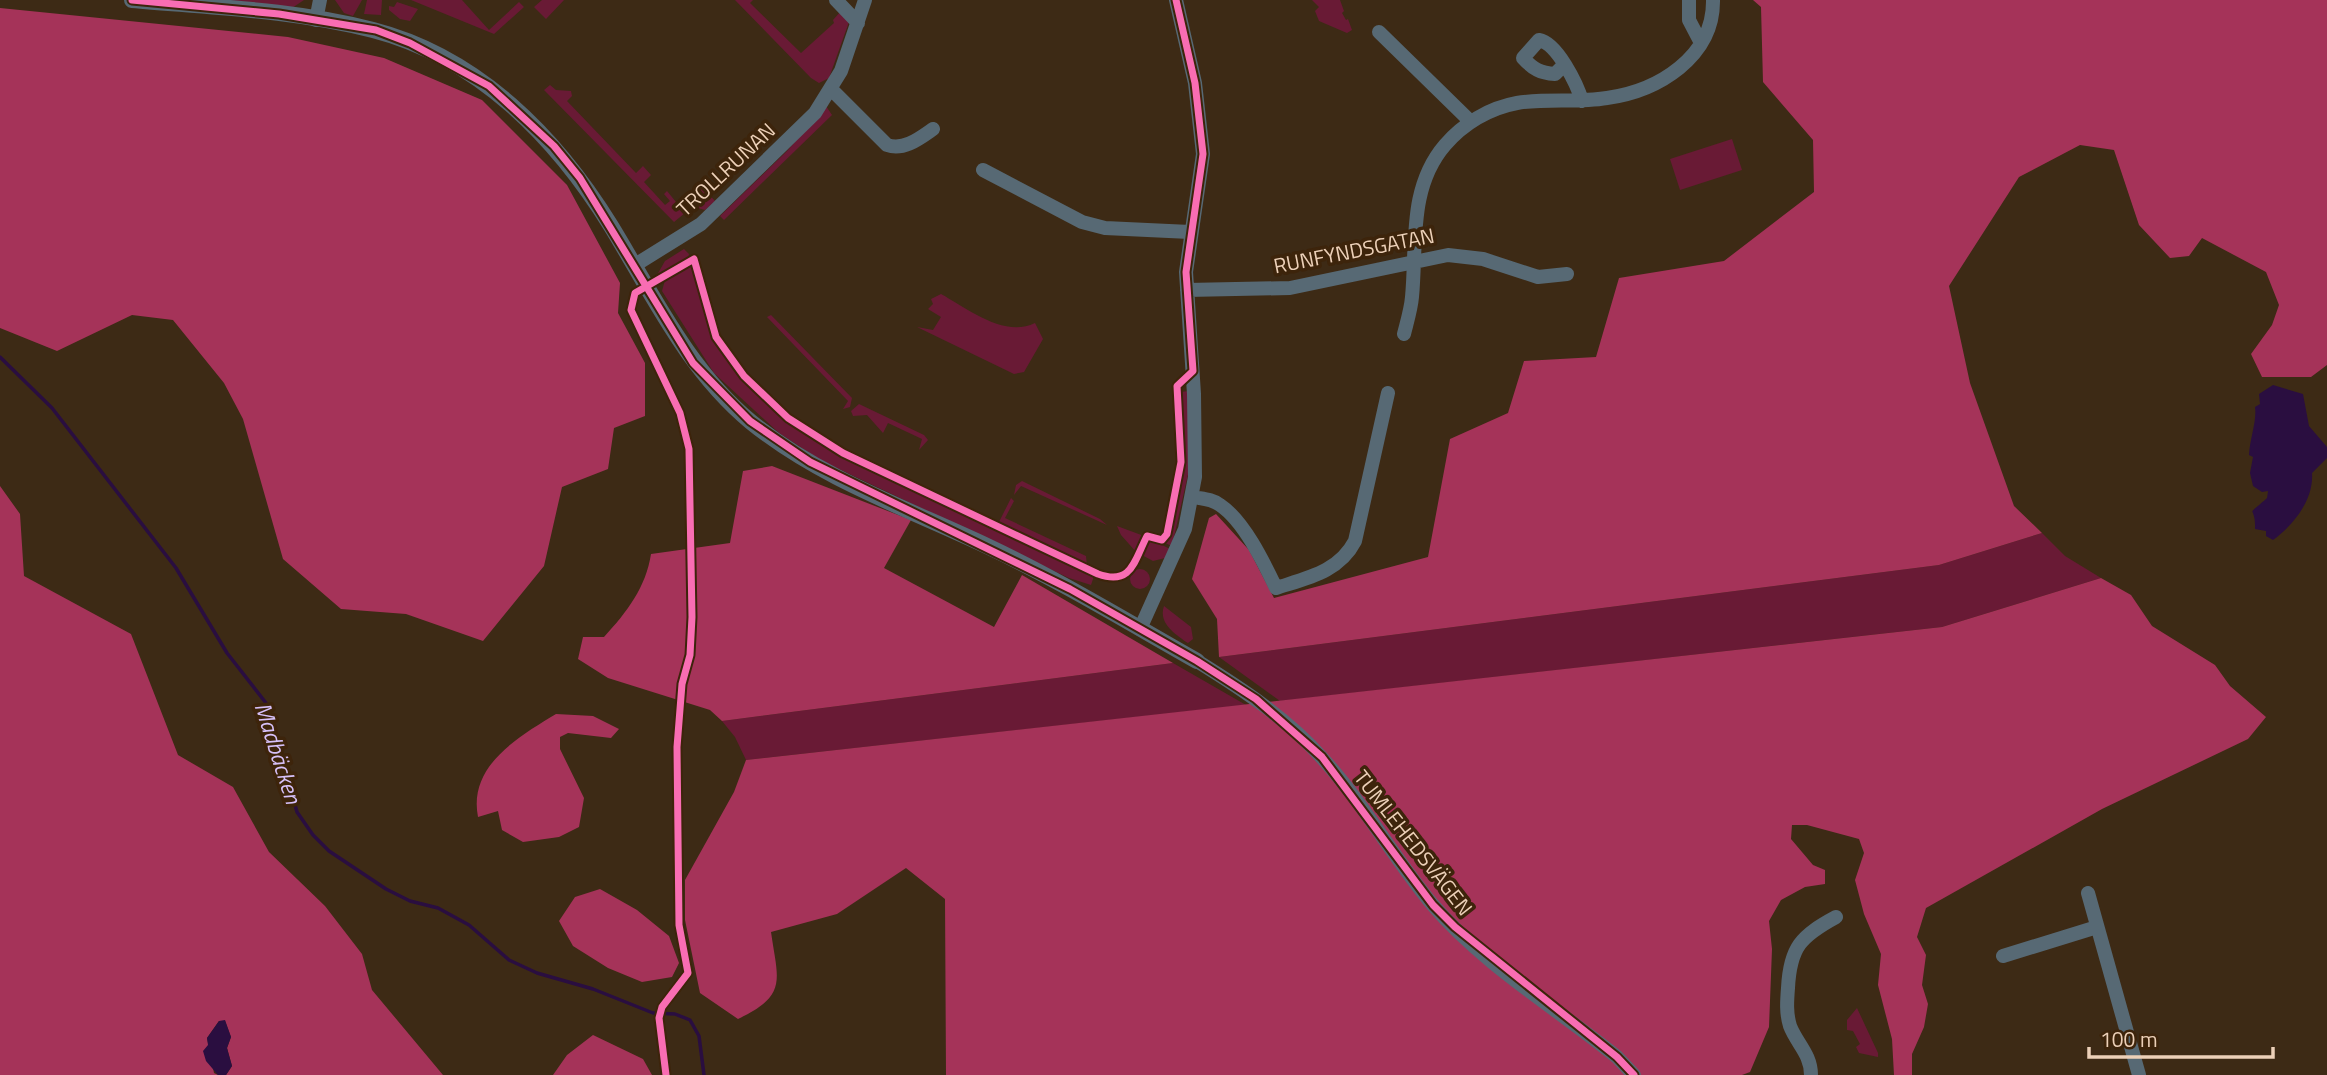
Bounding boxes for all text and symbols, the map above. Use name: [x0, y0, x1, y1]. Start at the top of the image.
street label: TROLLRUNAN: [669, 115, 782, 224]
street label: RUNFYNDSGATAN: [1271, 219, 1437, 281]
water label: Madbäcken: [246, 697, 312, 809]
street label: TUMLEHEDSVÄGEN: [1347, 763, 1481, 922]
scale bar: [2089, 1016, 2273, 1060]
text: 100 m: [2100, 1023, 2157, 1055]

